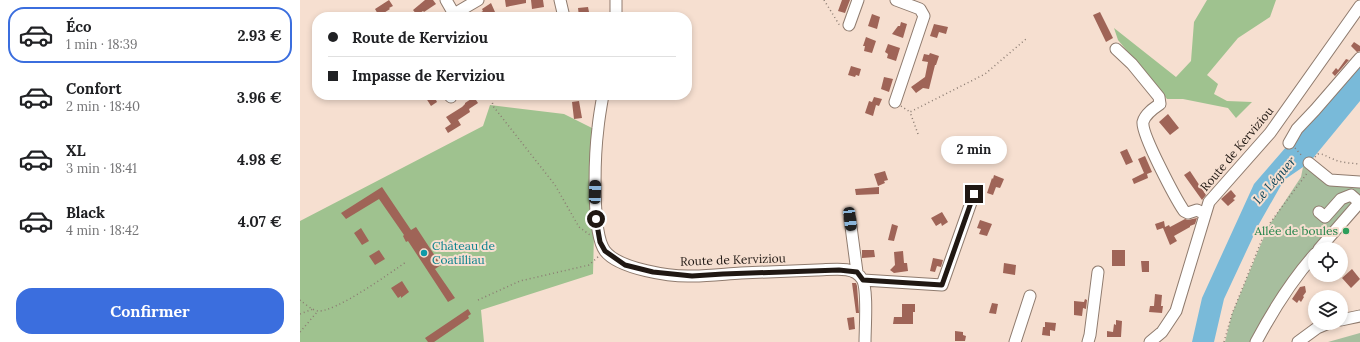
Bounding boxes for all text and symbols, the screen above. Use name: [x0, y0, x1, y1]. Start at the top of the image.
icon: car: [18, 17, 54, 53]
text: Éco: [66, 17, 92, 36]
text: 2.93 €: [237, 26, 282, 45]
text: Route de Kerviziou: [352, 28, 488, 47]
text: 1 min · 18:39: [66, 36, 137, 53]
text: Impasse de Kerviziou: [352, 66, 505, 85]
icon: car: [18, 79, 54, 115]
text: Confort: [66, 79, 122, 98]
text: 3.96 €: [237, 88, 282, 107]
text: 2 min · 18:40: [66, 98, 140, 115]
street label: Route de Kerviziou: [1197, 103, 1276, 194]
callout: 2 min: [941, 136, 1007, 164]
icon: car: [18, 141, 54, 177]
text: XL: [66, 141, 86, 160]
text: 2 min: [957, 141, 991, 158]
text: 4.98 €: [237, 150, 282, 169]
water label: Le Léguer: [1249, 153, 1300, 208]
text: 3 min · 18:41: [66, 160, 137, 177]
car: [589, 180, 601, 204]
route end: [965, 185, 983, 203]
icon: car: [18, 203, 54, 239]
text: Black: [66, 203, 105, 222]
car: [843, 206, 857, 232]
route start: [587, 210, 605, 228]
text: 4.07 €: [238, 212, 282, 231]
text: 4 min · 18:42: [66, 222, 139, 239]
place label: Allée de boules: [1254, 223, 1338, 238]
marker: Allée de boules: [1341, 226, 1351, 236]
place label: Château de Coatilliau: [432, 238, 495, 267]
map controls: [1308, 242, 1348, 330]
button: locate: [1308, 242, 1348, 282]
marker: Château de Coatilliau: [419, 248, 429, 258]
street label: Route de Kerviziou: [680, 250, 786, 269]
button: Confirmer: [16, 288, 284, 334]
button: layers: [1308, 290, 1348, 330]

